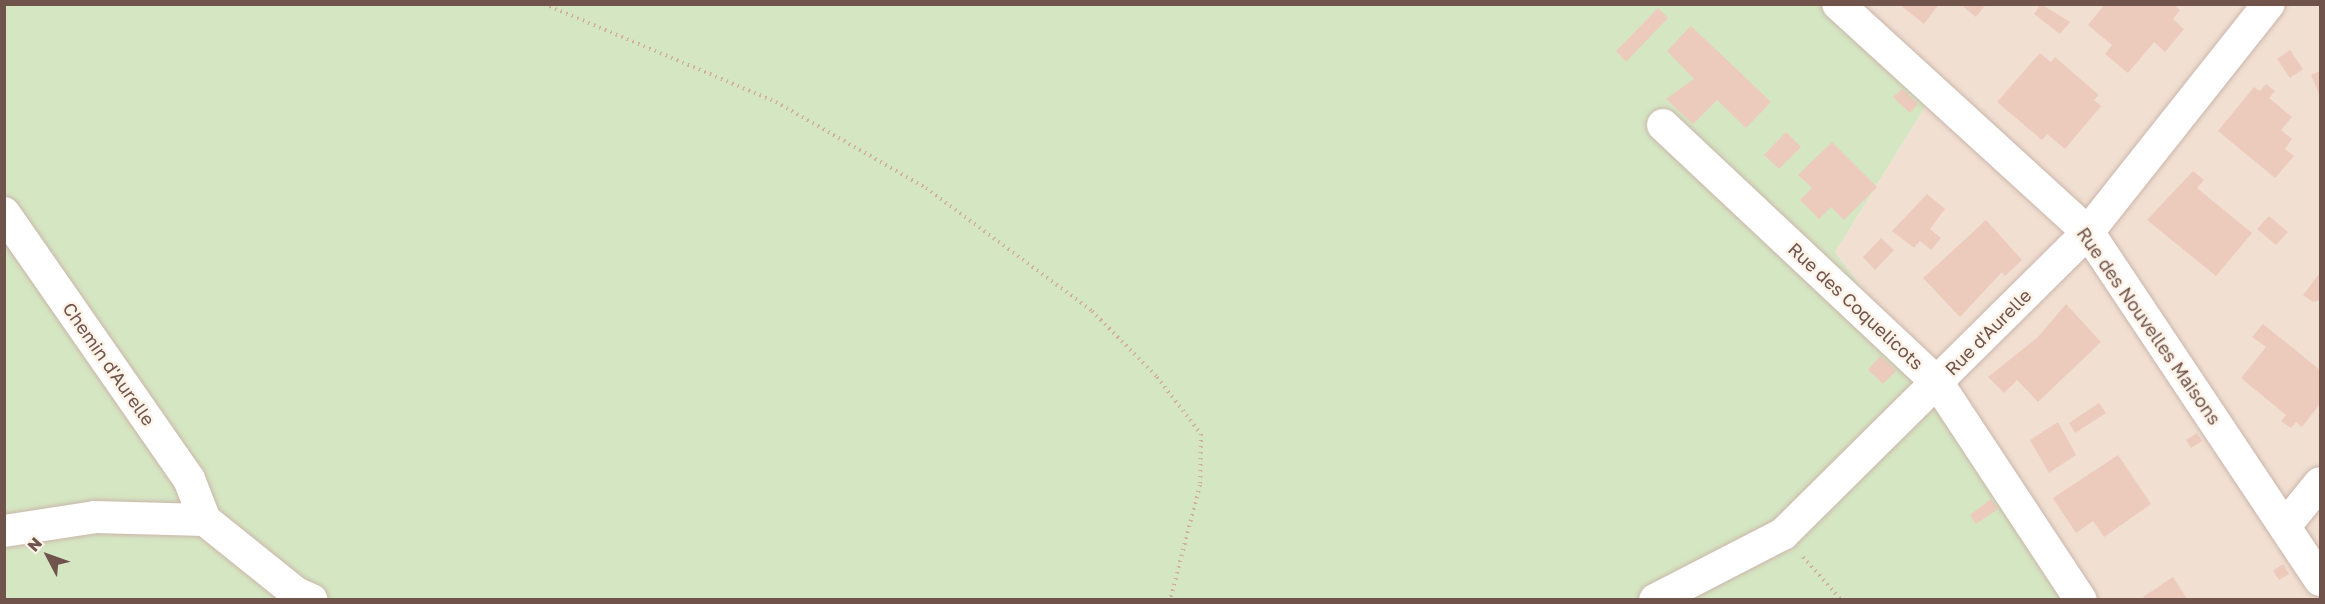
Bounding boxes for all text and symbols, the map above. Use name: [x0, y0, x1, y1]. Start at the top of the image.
street label: Rue des Nouvelles Maisons: [2072, 223, 2226, 429]
street label: Rue des Coquelicots: [1784, 238, 1928, 374]
street label: Rue d'Aurelle: [1940, 284, 2036, 380]
street label: Chemin d'Aurelle: [58, 298, 160, 430]
north arrow: [18, 526, 78, 586]
text: N: [23, 533, 46, 555]

